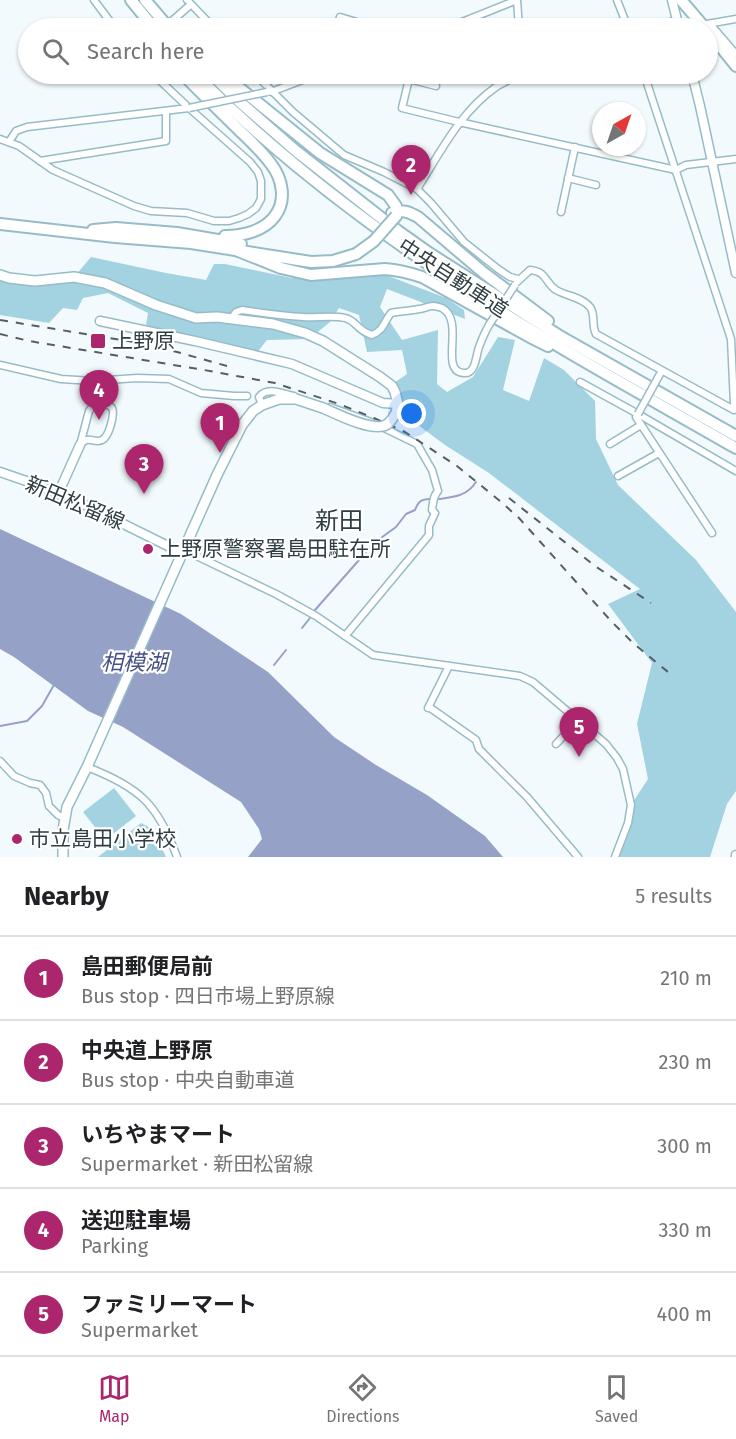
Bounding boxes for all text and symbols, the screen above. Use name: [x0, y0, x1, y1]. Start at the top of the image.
search box: [18, 18, 718, 84]
icon: search: [39, 35, 72, 68]
text: Search here: [87, 38, 205, 65]
north arrow: [592, 102, 646, 156]
pin: 2: [392, 146, 430, 195]
street label: 中央自動車道: [393, 233, 513, 323]
place label: 上野原: [112, 328, 175, 354]
marker: 上野原: [89, 332, 107, 350]
pin: 4: [80, 370, 118, 420]
your location: [397, 399, 426, 428]
pin: 1: [200, 404, 240, 453]
pin: 3: [124, 444, 164, 494]
street label: 新田松留線: [22, 471, 128, 535]
district label: 新田: [315, 507, 363, 535]
place label: 上野原警察署島田駐在所: [160, 536, 391, 562]
marker: 上野原警察署島田駐在所: [141, 542, 155, 556]
water label: 相模湖: [101, 649, 170, 676]
pin: 5: [560, 708, 598, 757]
place label: 市立島田小学校: [29, 826, 176, 852]
marker: 市立島田小学校: [10, 832, 24, 846]
text: Nearby: [24, 881, 109, 912]
text: 5 results: [635, 884, 712, 908]
text: 島田郵便局前: [81, 953, 213, 980]
text: 1: [39, 966, 48, 990]
text: 210 m: [660, 966, 712, 990]
text: Bus stop · 四日市場上野原線: [81, 984, 335, 1008]
text: 中央道上野原: [81, 1037, 213, 1064]
text: 2: [38, 1050, 49, 1074]
text: 230 m: [659, 1050, 712, 1074]
text: Bus stop · 中央自動車道: [81, 1068, 295, 1092]
text: いちやまマート: [81, 1121, 235, 1148]
text: 3: [38, 1134, 49, 1158]
text: 300 m: [657, 1134, 712, 1158]
text: Supermarket · 新田松留線: [81, 1152, 313, 1176]
text: 送迎駐車場: [81, 1207, 191, 1234]
text: 4: [38, 1218, 49, 1242]
text: 330 m: [658, 1218, 712, 1242]
text: Parking: [81, 1234, 148, 1258]
text: ファミリーマート: [81, 1291, 257, 1318]
text: 5: [38, 1302, 49, 1326]
text: 400 m: [657, 1302, 712, 1326]
text: Supermarket: [81, 1318, 198, 1342]
tab: Map: [98, 1371, 131, 1426]
tab: Directions: [326, 1371, 400, 1426]
tab: Saved: [595, 1371, 638, 1426]

